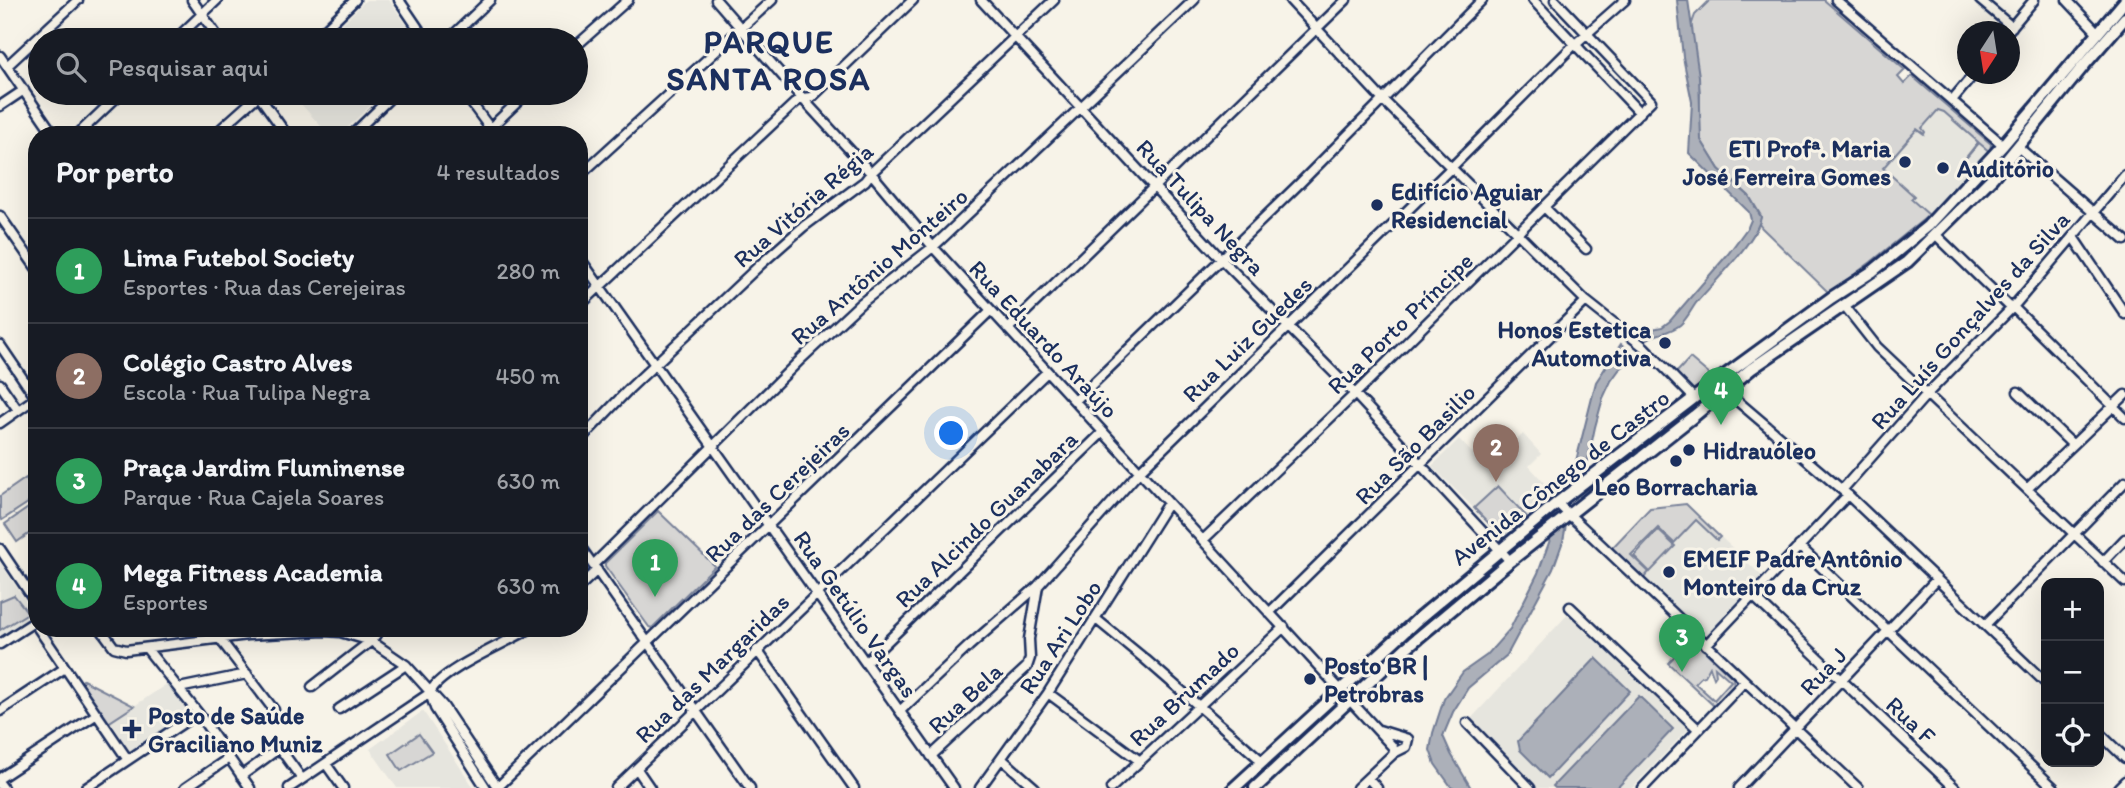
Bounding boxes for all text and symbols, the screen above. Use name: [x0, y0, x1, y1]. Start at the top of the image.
north arrow: [1957, 21, 2020, 84]
district label: PARQUE SANTA ROSA: [667, 23, 871, 98]
search box: [28, 28, 588, 105]
icon: search: [52, 48, 90, 86]
text: Pesquisar aqui: [108, 51, 269, 83]
street label: Rua Tulipa Negra: [1130, 133, 1272, 282]
place label: ETI Profª. Maria José Ferreira Gomes: [1682, 134, 1892, 191]
street label: Rua Vitória Régia: [727, 136, 879, 274]
text: Por perto: [56, 153, 174, 190]
marker: ETI Profª. Maria José Ferreira Gomes: [1897, 154, 1913, 170]
place label: Auditório: [1956, 154, 2054, 183]
text: 4 resultados: [437, 158, 560, 186]
marker: Auditório: [1935, 160, 1951, 176]
place label: Edifício Aguiar Residencial: [1391, 177, 1543, 234]
street label: Rua Antônio Monteiro: [784, 181, 974, 351]
marker: Edifício Aguiar Residencial: [1369, 197, 1385, 213]
street label: Rua Luís Gonçalves da Silva: [1864, 204, 2076, 435]
text: Lima Futebol Society: [123, 241, 354, 273]
street label: Rua Porto Príncipe: [1321, 246, 1479, 400]
street label: Rua Eduardo Araújo: [963, 254, 1125, 424]
text: 1: [74, 257, 84, 285]
text: 280 m: [497, 257, 560, 285]
street label: Rua Luiz Guedes: [1176, 270, 1318, 408]
text: Esportes · Rua das Cerejeiras: [123, 273, 406, 301]
place label: Honos Estetica Automotiva: [1497, 315, 1651, 372]
marker: Honos Estetica Automotiva: [1657, 335, 1673, 351]
text: Colégio Castro Alves: [123, 346, 352, 378]
text: 2: [73, 362, 85, 390]
text: 450 m: [495, 362, 560, 390]
pin: 4: [1698, 367, 1744, 425]
text: Escola · Rua Tulipa Negra: [123, 378, 370, 406]
street label: Rua São Basilio: [1349, 378, 1481, 510]
street label: Avenida Cônego de Castro: [1445, 383, 1675, 571]
street label: Rua das Cerejeiras: [699, 416, 855, 568]
your location: [934, 416, 968, 450]
street label: Rua Alcindo Guanabara: [889, 424, 1084, 614]
pin: 2: [1473, 424, 1519, 482]
place label: Hidrauóleo: [1703, 436, 1816, 465]
marker: Hidrauóleo: [1681, 442, 1697, 458]
text: Praça Jardim Fluminense: [123, 451, 405, 483]
marker: Leo Borracharia: [1668, 453, 1684, 469]
text: 3: [73, 467, 85, 495]
text: 630 m: [497, 467, 560, 495]
place label: Leo Borracharia: [1594, 472, 1758, 501]
text: Parque · Rua Cajela Soares: [123, 483, 384, 511]
street label: Rua Getúlio Vargas: [787, 525, 925, 703]
pin: 1: [632, 539, 678, 597]
place label: EMEIF Padre Antônio Monteiro da Cruz: [1683, 544, 1902, 601]
text: Mega Fitness Academia: [123, 556, 383, 588]
marker: EMEIF Padre Antônio Monteiro da Cruz: [1661, 564, 1677, 580]
text: 4: [72, 572, 86, 600]
text: 630 m: [497, 572, 560, 600]
street label: Rua Ari Lobo: [1012, 574, 1108, 700]
map controls: [2041, 578, 2104, 767]
button: +: [2041, 578, 2104, 641]
street label: Rua das Margaridas: [629, 587, 795, 749]
text: Esportes: [123, 588, 208, 616]
pin: 3: [1659, 614, 1705, 672]
street label: Rua Brumado: [1123, 636, 1245, 752]
street label: Rua J: [1793, 641, 1853, 701]
button: −: [2041, 641, 2104, 704]
place label: Posto BR | Petrobras: [1324, 651, 1429, 708]
street label: Rua Bela: [922, 656, 1009, 740]
marker: Posto BR | Petrobras: [1302, 671, 1318, 687]
street label: Rua F: [1880, 690, 1942, 751]
place label: Posto de Saúde Graciliano Muniz: [148, 701, 323, 758]
button: locate: [2041, 704, 2104, 767]
marker: Posto de Saúde Graciliano Muniz: [122, 719, 142, 739]

